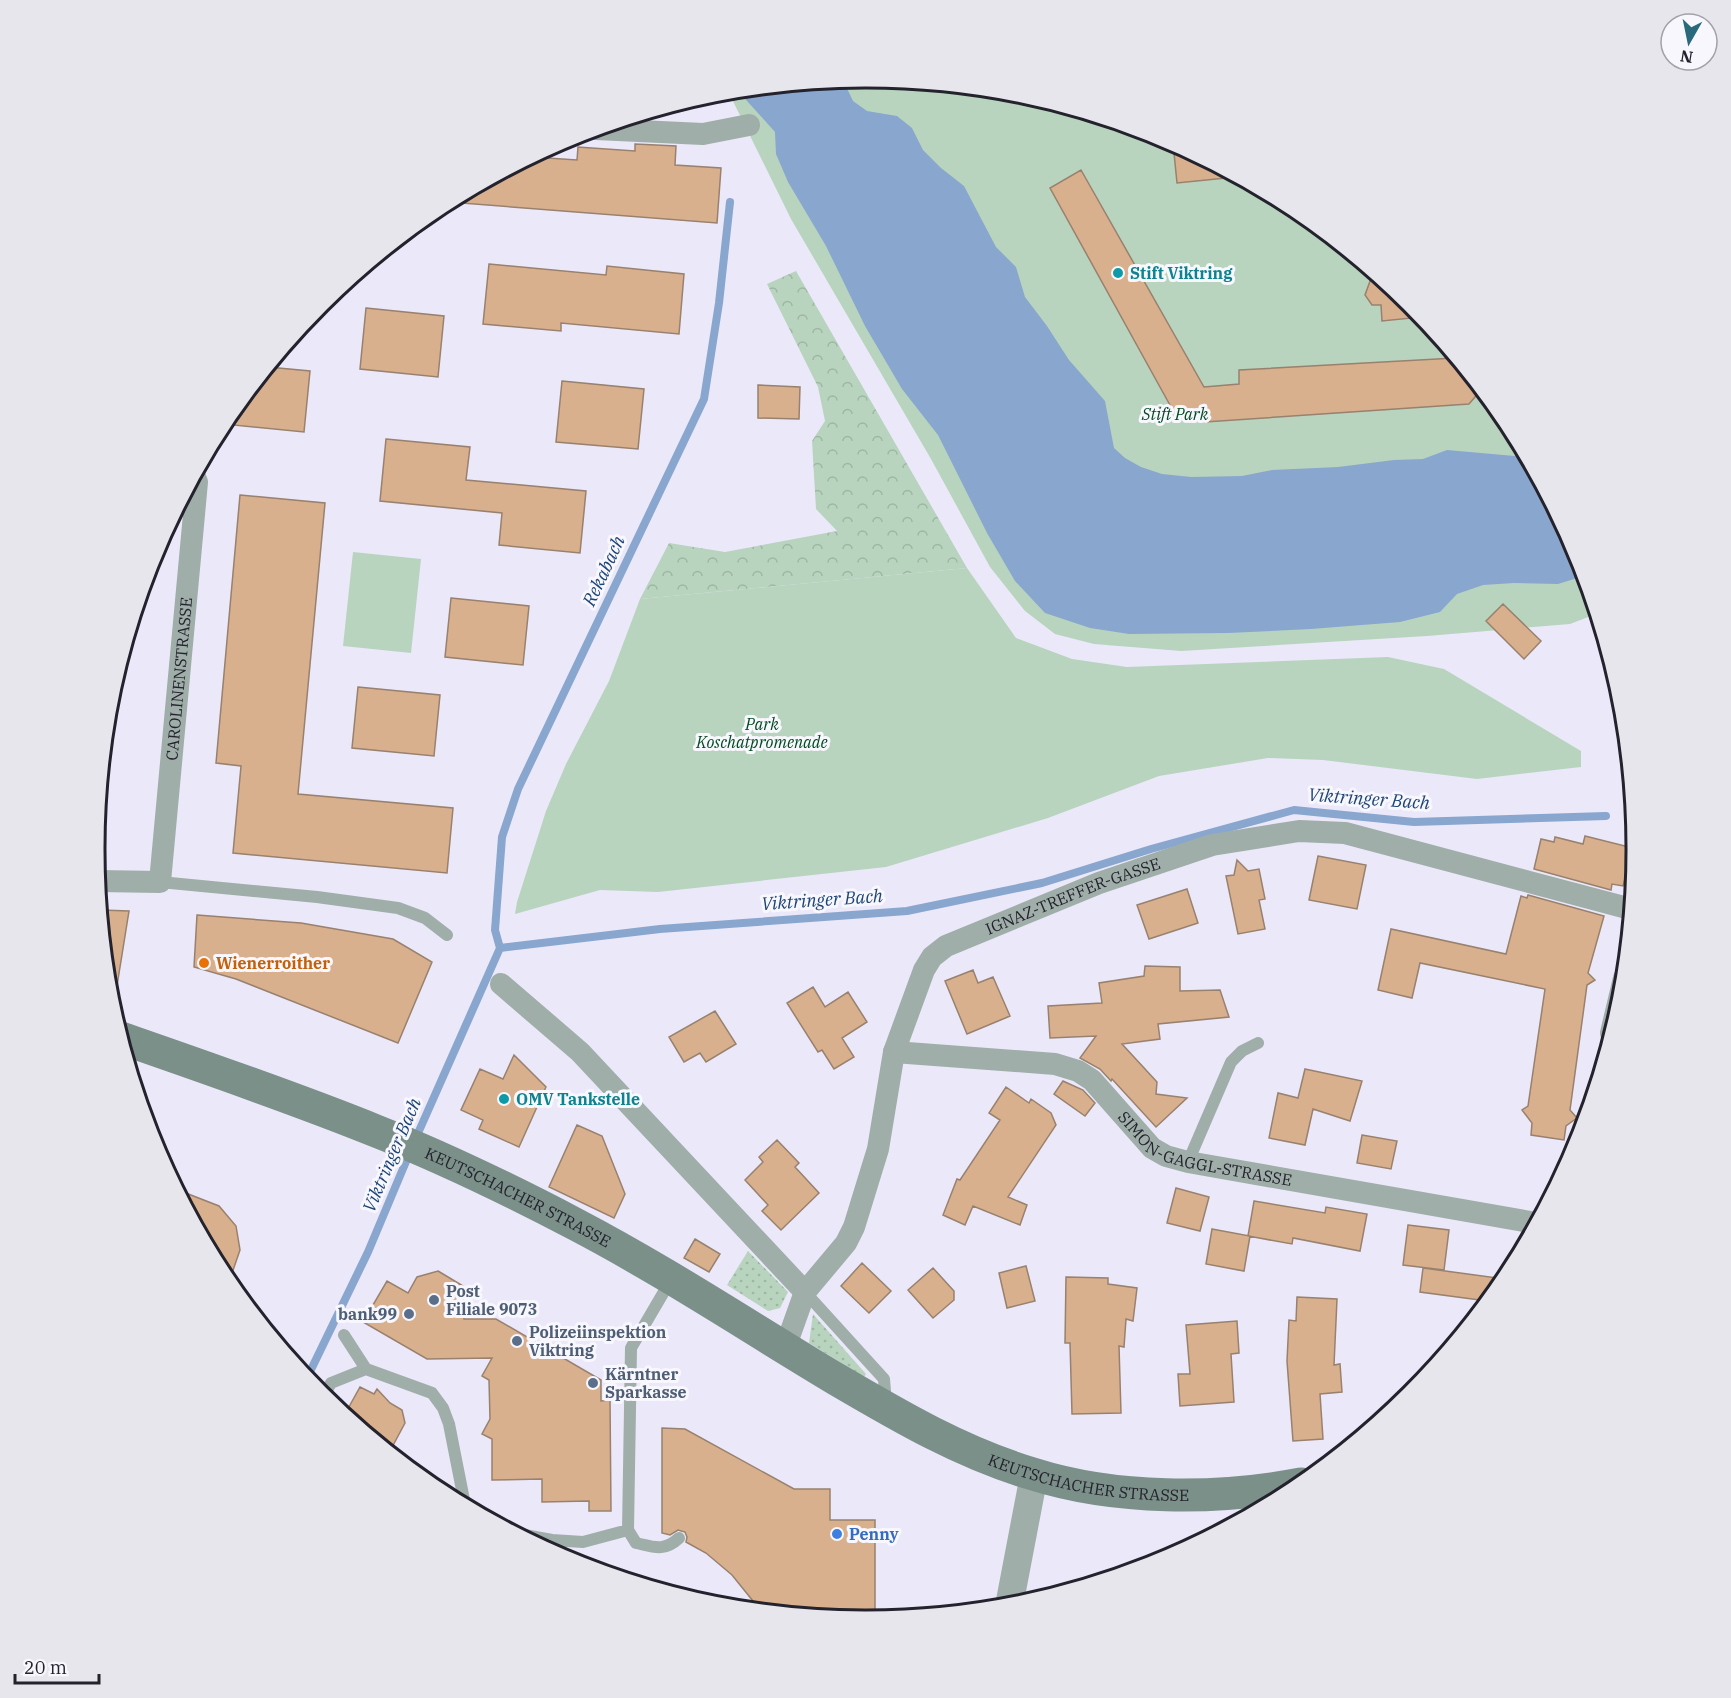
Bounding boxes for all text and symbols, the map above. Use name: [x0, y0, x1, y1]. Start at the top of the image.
north arrow: [1659, 12, 1719, 72]
text: N: [1679, 46, 1694, 68]
place label: Stift Viktring: [1130, 263, 1233, 283]
marker: Stift Viktring: [1111, 266, 1125, 280]
park label: Stift Park: [1141, 404, 1209, 424]
water label: Rekabach: [577, 532, 630, 611]
street label: CAROLINENSTRASSE: [161, 596, 196, 761]
park label: Park Koschatpromenade: [695, 714, 828, 752]
water label: Viktringer Bach: [1307, 783, 1431, 814]
street label: IGNAZ-TREFFER-GASSE: [982, 853, 1163, 939]
water label: Viktringer Bach: [760, 884, 884, 915]
place label: Wienerroither: [216, 953, 330, 973]
marker: Wienerroither: [197, 956, 211, 970]
place label: OMV Tankstelle: [516, 1089, 640, 1109]
marker: OMV Tankstelle: [497, 1092, 511, 1106]
water label: Viktringer Bach: [357, 1094, 426, 1215]
street label: SIMON-GAGGL-STRASSE: [1114, 1107, 1294, 1190]
street label: KEUTSCHACHER STRASSE: [422, 1143, 614, 1251]
place label: Post Filiale 9073: [446, 1281, 537, 1319]
marker: Post Filiale 9073: [427, 1293, 441, 1307]
place label: bank99: [338, 1304, 397, 1324]
marker: bank99: [402, 1307, 416, 1321]
place label: Polizeiinspektion Viktring: [529, 1322, 667, 1360]
marker: Polizeiinspektion Viktring: [510, 1334, 524, 1348]
place label: Kärntner Sparkasse: [605, 1364, 687, 1402]
marker: Kärntner Sparkasse: [586, 1376, 600, 1390]
street label: KEUTSCHACHER STRASSE: [985, 1449, 1189, 1505]
place label: Penny: [849, 1524, 900, 1544]
marker: Penny: [830, 1527, 844, 1541]
scale bar: [15, 1647, 99, 1685]
text: 20 m: [24, 1656, 67, 1679]

